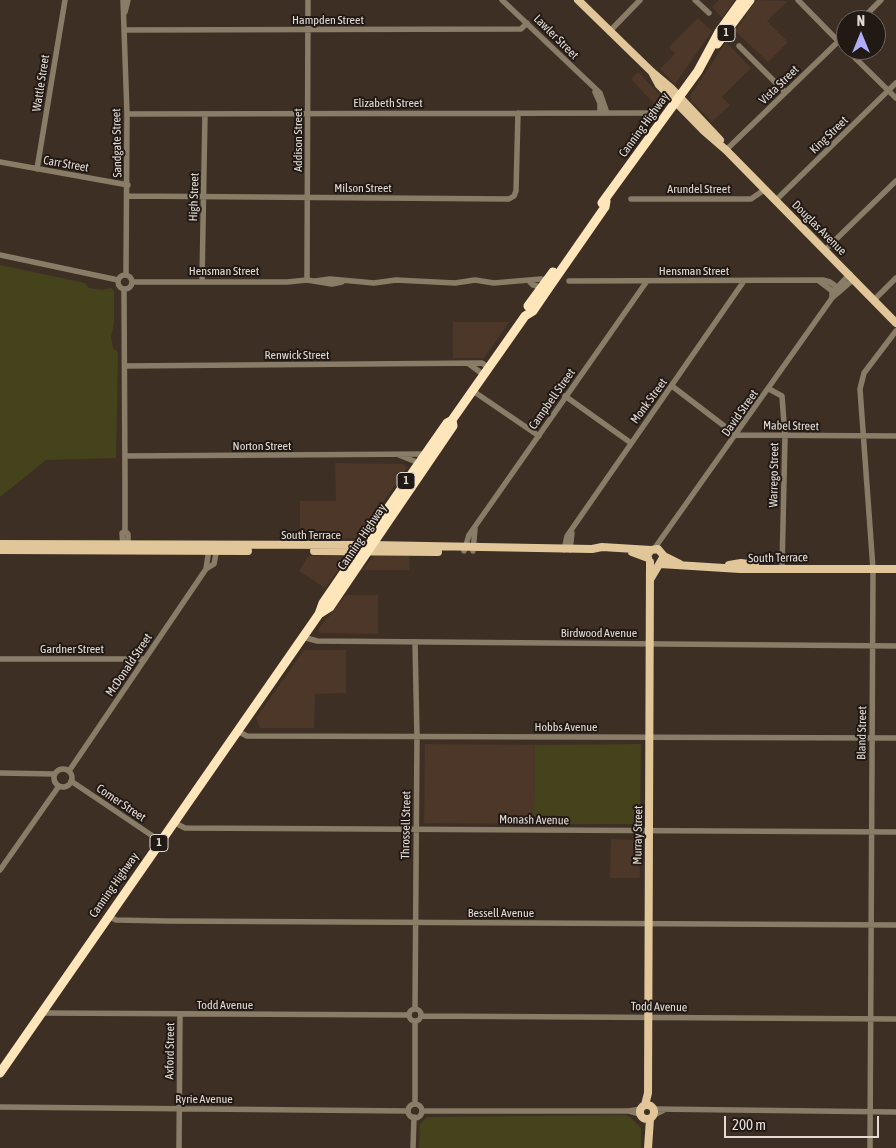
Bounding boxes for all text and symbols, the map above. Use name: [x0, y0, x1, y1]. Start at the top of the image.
north arrow: [836, 10, 886, 60]
street label: Lawler Street: [531, 12, 581, 62]
street label: Hampden Street: [292, 13, 364, 27]
text: N: [857, 13, 865, 29]
road number: 1: [717, 24, 735, 42]
street label: Wattle Street: [29, 54, 53, 112]
street label: Vista Street: [756, 62, 802, 108]
street label: Canning Highway: [616, 90, 672, 160]
street label: Elizabeth Street: [353, 96, 423, 110]
street label: Sandgate Street: [109, 108, 125, 178]
street label: Addison Street: [291, 108, 305, 172]
street label: King Street: [807, 113, 851, 157]
street label: Carr Street: [42, 153, 90, 175]
street label: High Street: [186, 172, 202, 222]
street label: Milson Street: [334, 181, 392, 195]
street label: Arundel Street: [667, 182, 731, 196]
street label: Douglas Avenue: [789, 198, 849, 258]
street label: Hensman Street: [189, 264, 259, 278]
street label: Hensman Street: [659, 264, 729, 278]
street label: Renwick Street: [265, 348, 329, 362]
street label: Campbell Street: [526, 366, 578, 432]
street label: Monk Street: [628, 375, 670, 427]
street label: David Street: [719, 387, 761, 439]
street label: Mabel Street: [763, 418, 819, 434]
street label: Norton Street: [233, 439, 291, 453]
street label: Warrego Street: [766, 442, 782, 508]
road number: 1: [397, 472, 415, 490]
street label: Canning Highway: [335, 501, 389, 573]
street label: South Terrace: [281, 528, 341, 542]
street label: South Terrace: [748, 550, 808, 566]
street label: Birdwood Avenue: [561, 626, 637, 640]
street label: McDonald Street: [103, 631, 155, 699]
street label: Gardner Street: [40, 642, 104, 656]
street label: Bland Street: [854, 706, 870, 760]
street label: Hobbs Avenue: [534, 720, 598, 734]
street label: Comer Street: [93, 781, 149, 825]
street label: Throssell Street: [398, 791, 414, 859]
street label: Murray Street: [630, 805, 646, 865]
street label: Monash Avenue: [499, 812, 569, 828]
road number: 1: [150, 834, 168, 851]
street label: Canning Highway: [86, 850, 142, 920]
street label: Bessell Avenue: [468, 906, 534, 920]
street label: Todd Avenue: [197, 998, 253, 1012]
street label: Todd Avenue: [631, 999, 687, 1015]
street label: Axford Street: [162, 1022, 178, 1080]
street label: Ryrie Avenue: [175, 1092, 233, 1106]
scale bar: [726, 1106, 881, 1138]
text: 200 m: [732, 1116, 766, 1133]

